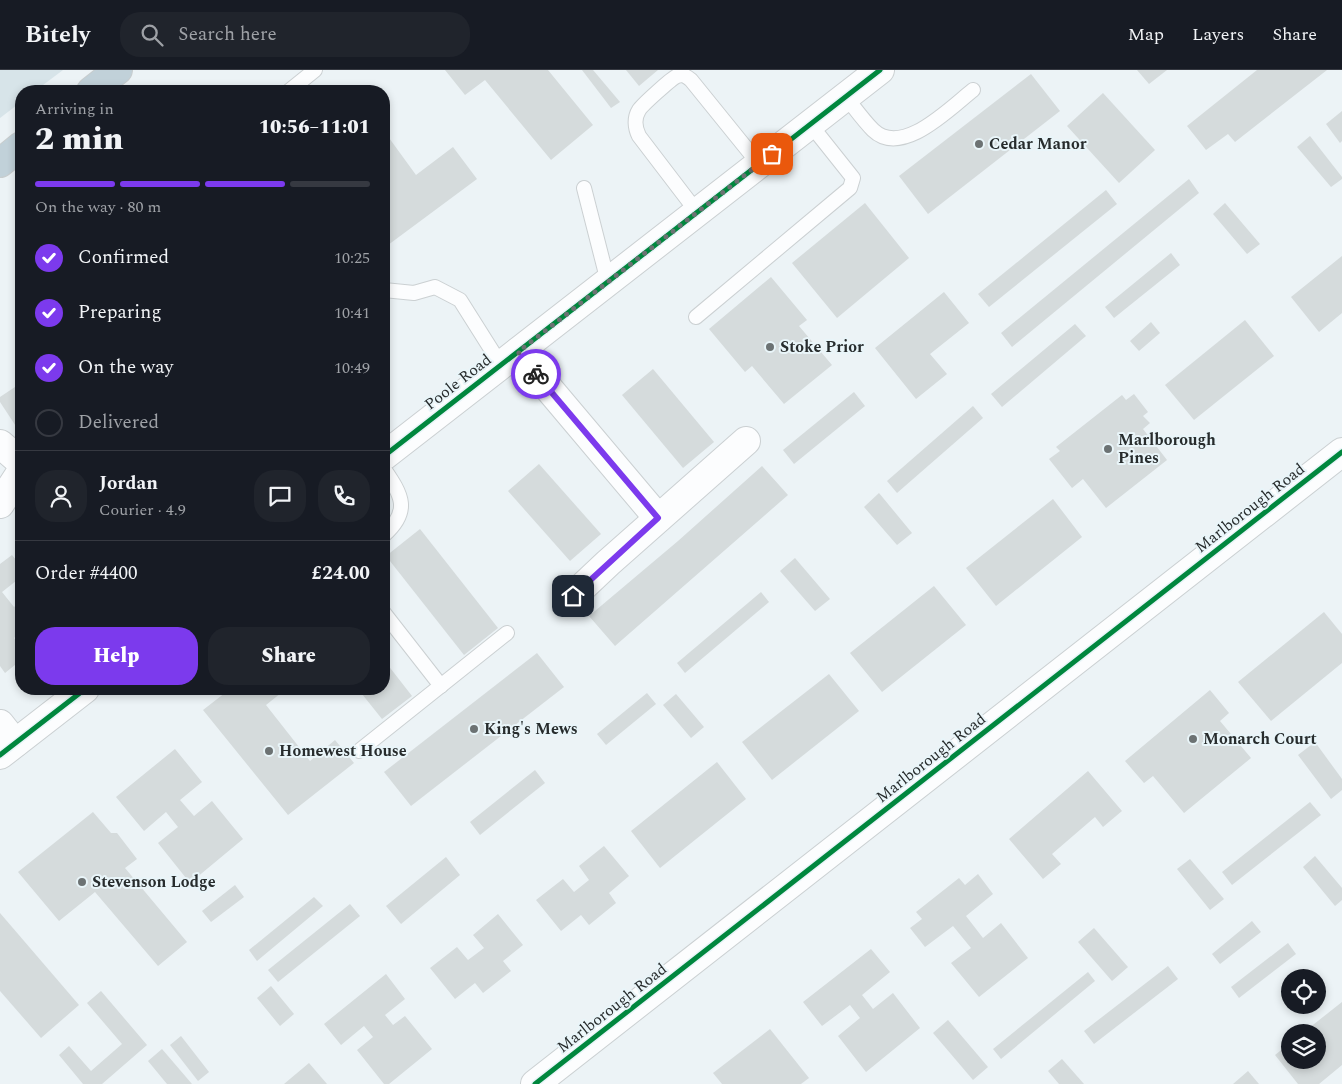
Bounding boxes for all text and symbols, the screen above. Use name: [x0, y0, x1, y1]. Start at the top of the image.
search box: [120, 12, 470, 57]
text: Bitely: [25, 17, 90, 53]
text: Search here: [178, 20, 277, 49]
icon: search: [138, 21, 166, 49]
text: Map: [1128, 21, 1164, 48]
text: Layers: [1192, 21, 1244, 48]
text: Share: [1272, 21, 1317, 48]
text: Arriving in: [35, 97, 114, 121]
text: 10:56–11:01: [259, 113, 370, 142]
text: 2 min: [35, 115, 123, 164]
place label: Cedar Manor: [989, 132, 1087, 156]
pin: [751, 133, 793, 175]
marker: Cedar Manor: [973, 138, 985, 150]
icon: bag: [758, 140, 786, 168]
text: On the way · 80 m: [35, 195, 161, 219]
text: Confirmed: [78, 243, 169, 272]
icon: check: [35, 244, 63, 272]
text: 10:25: [334, 246, 370, 270]
text: Preparing: [78, 298, 162, 327]
icon: check: [35, 299, 63, 327]
text: 10:41: [334, 301, 370, 325]
place label: Stoke Prior: [780, 335, 864, 359]
marker: Stoke Prior: [764, 341, 776, 353]
street label: Poole Road: [419, 348, 497, 416]
courier: [511, 349, 561, 399]
text: On the way: [78, 353, 174, 382]
icon: check: [35, 354, 63, 382]
text: 10:49: [334, 356, 370, 380]
icon: bike: [522, 360, 550, 388]
text: Delivered: [78, 408, 159, 437]
place label: Marlborough Pines: [1118, 428, 1216, 470]
marker: Marlborough Pines: [1102, 443, 1114, 455]
street label: Marlborough Road: [1190, 457, 1310, 559]
text: Jordan: [99, 469, 158, 498]
button: person: [35, 470, 87, 522]
button: chat: [254, 470, 306, 522]
button: phone: [318, 470, 370, 522]
text: Courier · 4.9: [99, 498, 186, 522]
text: Order #4400: [35, 559, 138, 588]
text: £24.00: [312, 559, 370, 588]
pin: [552, 575, 594, 617]
icon: home: [559, 582, 587, 610]
button: Help: [35, 627, 198, 685]
button: Share: [208, 627, 370, 685]
street label: Marlborough Road: [871, 707, 991, 809]
place label: King's Mews: [484, 717, 578, 741]
marker: King's Mews: [468, 723, 480, 735]
place label: Monarch Court: [1203, 727, 1317, 751]
marker: Monarch Court: [1187, 733, 1199, 745]
place label: Homewest House: [279, 739, 407, 763]
marker: Homewest House: [263, 745, 275, 757]
place label: Stevenson Lodge: [92, 870, 216, 894]
marker: Stevenson Lodge: [76, 876, 88, 888]
street label: Marlborough Road: [552, 957, 672, 1059]
map controls: [1281, 969, 1326, 1069]
button: locate: [1281, 969, 1326, 1014]
button: layers: [1281, 1024, 1326, 1069]

